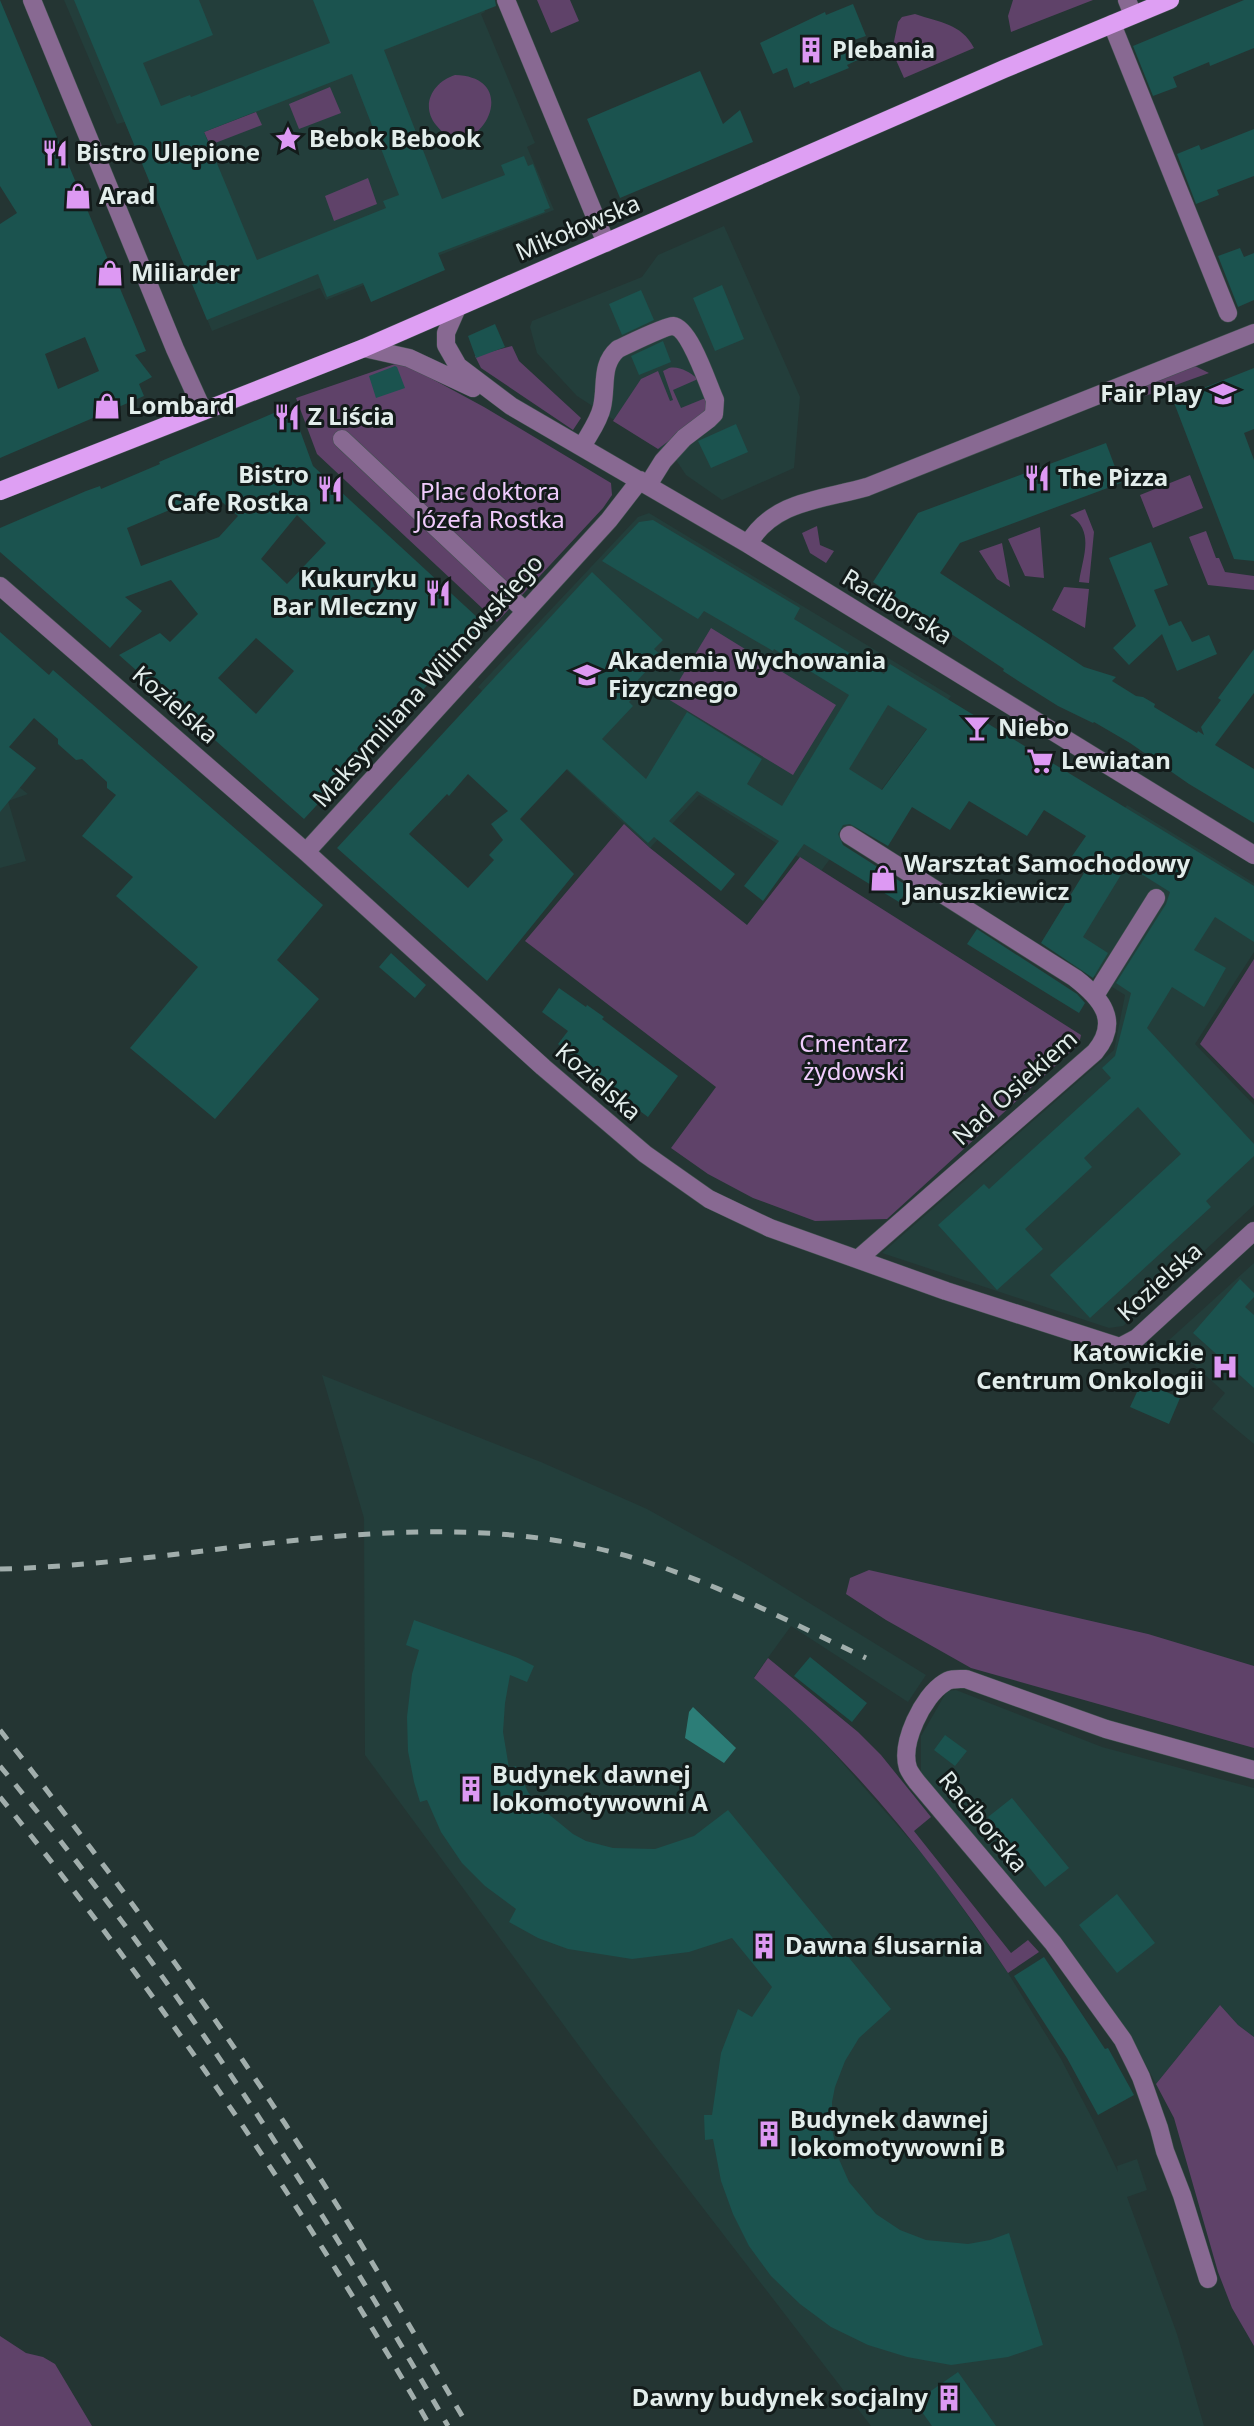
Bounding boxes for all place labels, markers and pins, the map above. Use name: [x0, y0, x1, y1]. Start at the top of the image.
place label: Plebania: [832, 32, 935, 65]
building icon: Plebania: [796, 35, 826, 65]
place label: Bebok Bebook: [309, 121, 481, 154]
place icon: Bebok Bebook: [273, 124, 303, 154]
place label: Bistro Ulepione: [76, 135, 260, 168]
restaurant icon: Bistro Ulepione: [40, 138, 70, 168]
place label: Arad: [99, 178, 155, 211]
shop icon: Arad: [63, 181, 93, 211]
place label: Miliarder: [131, 255, 240, 288]
shop icon: Miliarder: [95, 258, 125, 288]
place label: Fair Play: [1100, 376, 1202, 409]
school or university icon: Fair Play: [1208, 379, 1238, 409]
place label: Lombard: [128, 388, 235, 421]
shop icon: Lombard: [92, 391, 122, 421]
place label: Z Liścia: [308, 399, 395, 432]
restaurant icon: Z Liścia: [272, 402, 302, 432]
place label: Bistro Cafe Rostka: [167, 457, 309, 518]
place label: The Pizza: [1058, 460, 1168, 493]
restaurant icon: The Pizza: [1022, 463, 1052, 493]
restaurant icon: Bistro Cafe Rostka: [315, 474, 345, 504]
place label: Kukuryku Bar Mleczny: [272, 561, 417, 622]
restaurant icon: Kukuryku Bar Mleczny: [423, 578, 453, 608]
place label: Akademia Wychowania Fizycznego: [608, 643, 886, 704]
school or university icon: Akademia Wychowania Fizycznego: [572, 660, 602, 690]
place label: Niebo: [998, 710, 1069, 743]
bar icon: Niebo: [962, 713, 992, 743]
place label: Lewiatan: [1061, 743, 1171, 776]
supermarket icon: Lewiatan: [1025, 746, 1055, 776]
place label: Warsztat Samochodowy Januszkiewicz: [902, 846, 1190, 907]
shop icon: Warsztat Samochodowy Januszkiewicz: [868, 863, 898, 893]
place label: Katowickie Centrum Onkologii: [976, 1335, 1204, 1396]
hospital icon: Katowickie Centrum Onkologii: [1210, 1352, 1240, 1382]
place label: Budynek dawnej lokomotywowni A: [492, 1757, 708, 1818]
building icon: Budynek dawnej lokomotywowni A: [456, 1774, 486, 1804]
place label: Dawna ślusarnia: [785, 1928, 983, 1961]
building icon: Dawna ślusarnia: [749, 1931, 779, 1961]
place label: Budynek dawnej lokomotywowni B: [790, 2102, 1005, 2163]
building icon: Budynek dawnej lokomotywowni B: [754, 2119, 784, 2149]
place label: Dawny budynek socjalny: [632, 2380, 928, 2413]
building icon: Dawny budynek socjalny: [934, 2383, 964, 2413]

